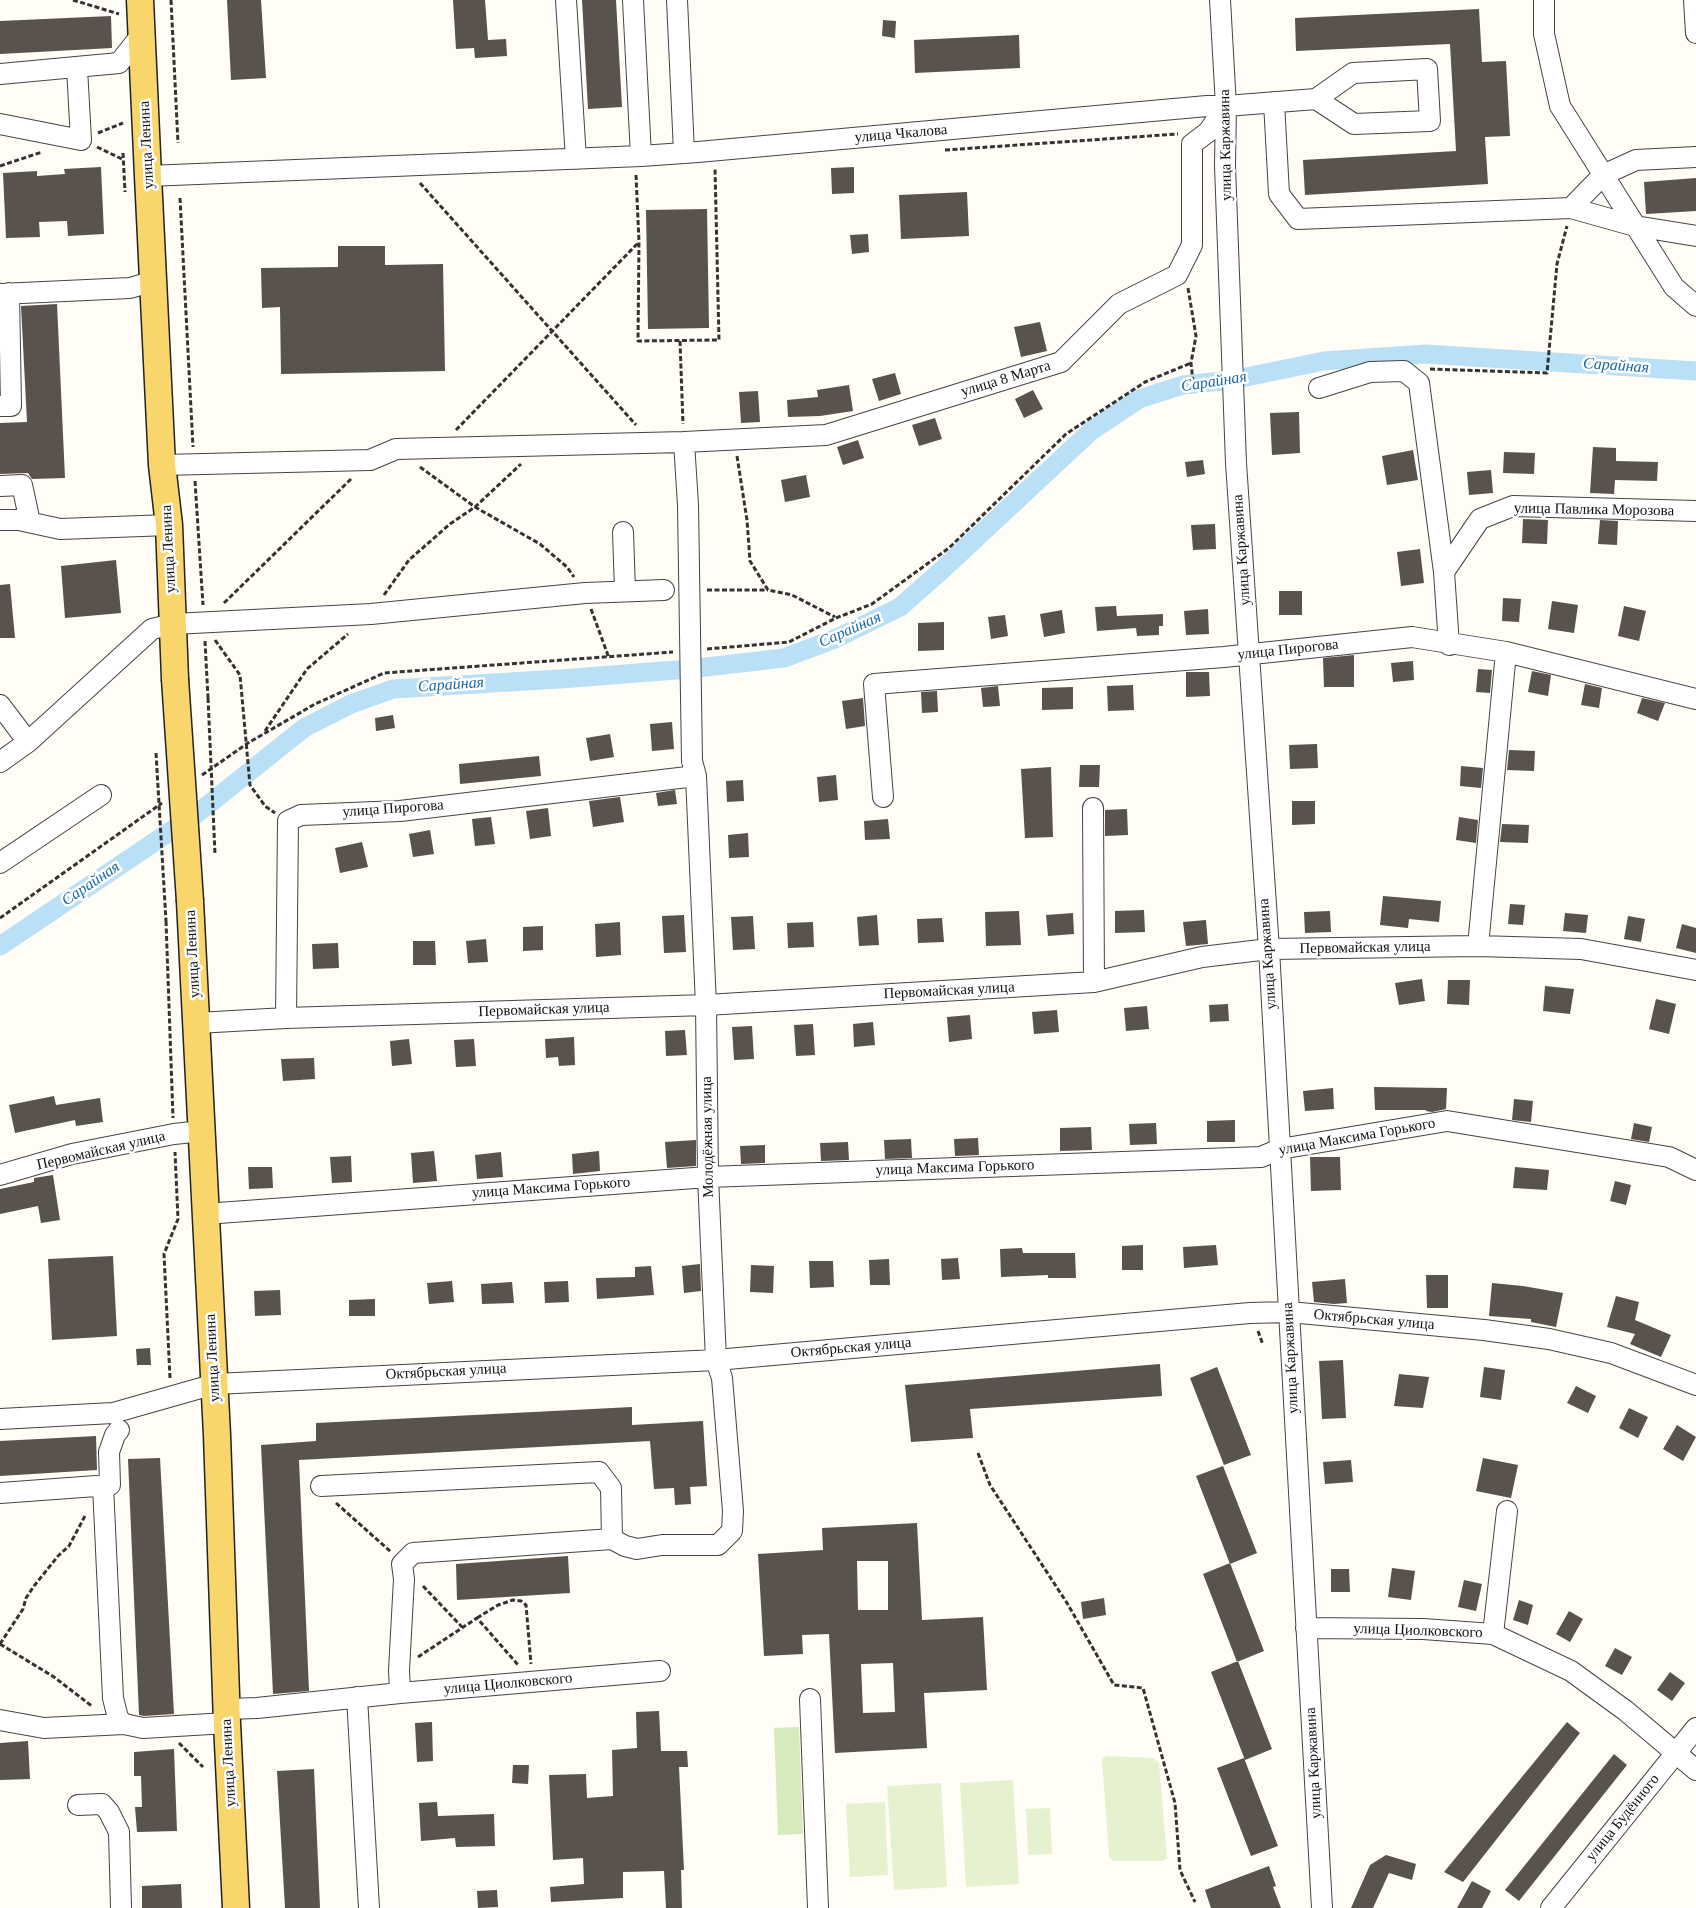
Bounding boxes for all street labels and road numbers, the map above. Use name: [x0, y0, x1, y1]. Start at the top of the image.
street label: улица Каржавина: [1216, 89, 1236, 201]
street label: улица Ленина: [136, 100, 158, 190]
street label: улица Чкалова: [854, 121, 948, 147]
street label: улица 8 Марта: [959, 357, 1053, 401]
street label: улица Каржавина: [1229, 494, 1255, 606]
street label: улица Павлика Морозова: [1514, 500, 1674, 520]
street label: улица Ленина: [158, 504, 180, 594]
street label: улица Пирогова: [1237, 636, 1339, 664]
street label: улица Пирогова: [342, 796, 444, 822]
street label: улица Каржавина: [1255, 898, 1281, 1010]
street label: улица Ленина: [182, 909, 204, 999]
street label: Первомайская улица: [1299, 938, 1431, 958]
street label: Первомайская улица: [883, 979, 1015, 1003]
street label: Первомайская улица: [478, 999, 610, 1021]
street label: Молодёжная улица: [698, 1076, 718, 1198]
street label: улица Максима Горького: [1277, 1114, 1437, 1160]
street label: Первомайская улица: [35, 1127, 167, 1175]
street label: улица Максима Горького: [875, 1156, 1035, 1180]
street label: улица Максима Горького: [471, 1173, 631, 1203]
street label: улица Каржавина: [1279, 1302, 1303, 1414]
street label: Октябрьская улица: [1313, 1306, 1435, 1334]
street label: улица Ленина: [202, 1313, 224, 1403]
street label: Октябрьская улица: [790, 1334, 912, 1362]
street label: Октябрьская улица: [385, 1360, 507, 1384]
street label: улица Циолковского: [1353, 1620, 1483, 1642]
street label: улица Циолковского: [443, 1669, 573, 1699]
street label: улица Каржавина: [1302, 1707, 1326, 1819]
street label: улица Ленина: [218, 1718, 240, 1808]
street label: улица Будённого: [1582, 1771, 1664, 1865]

